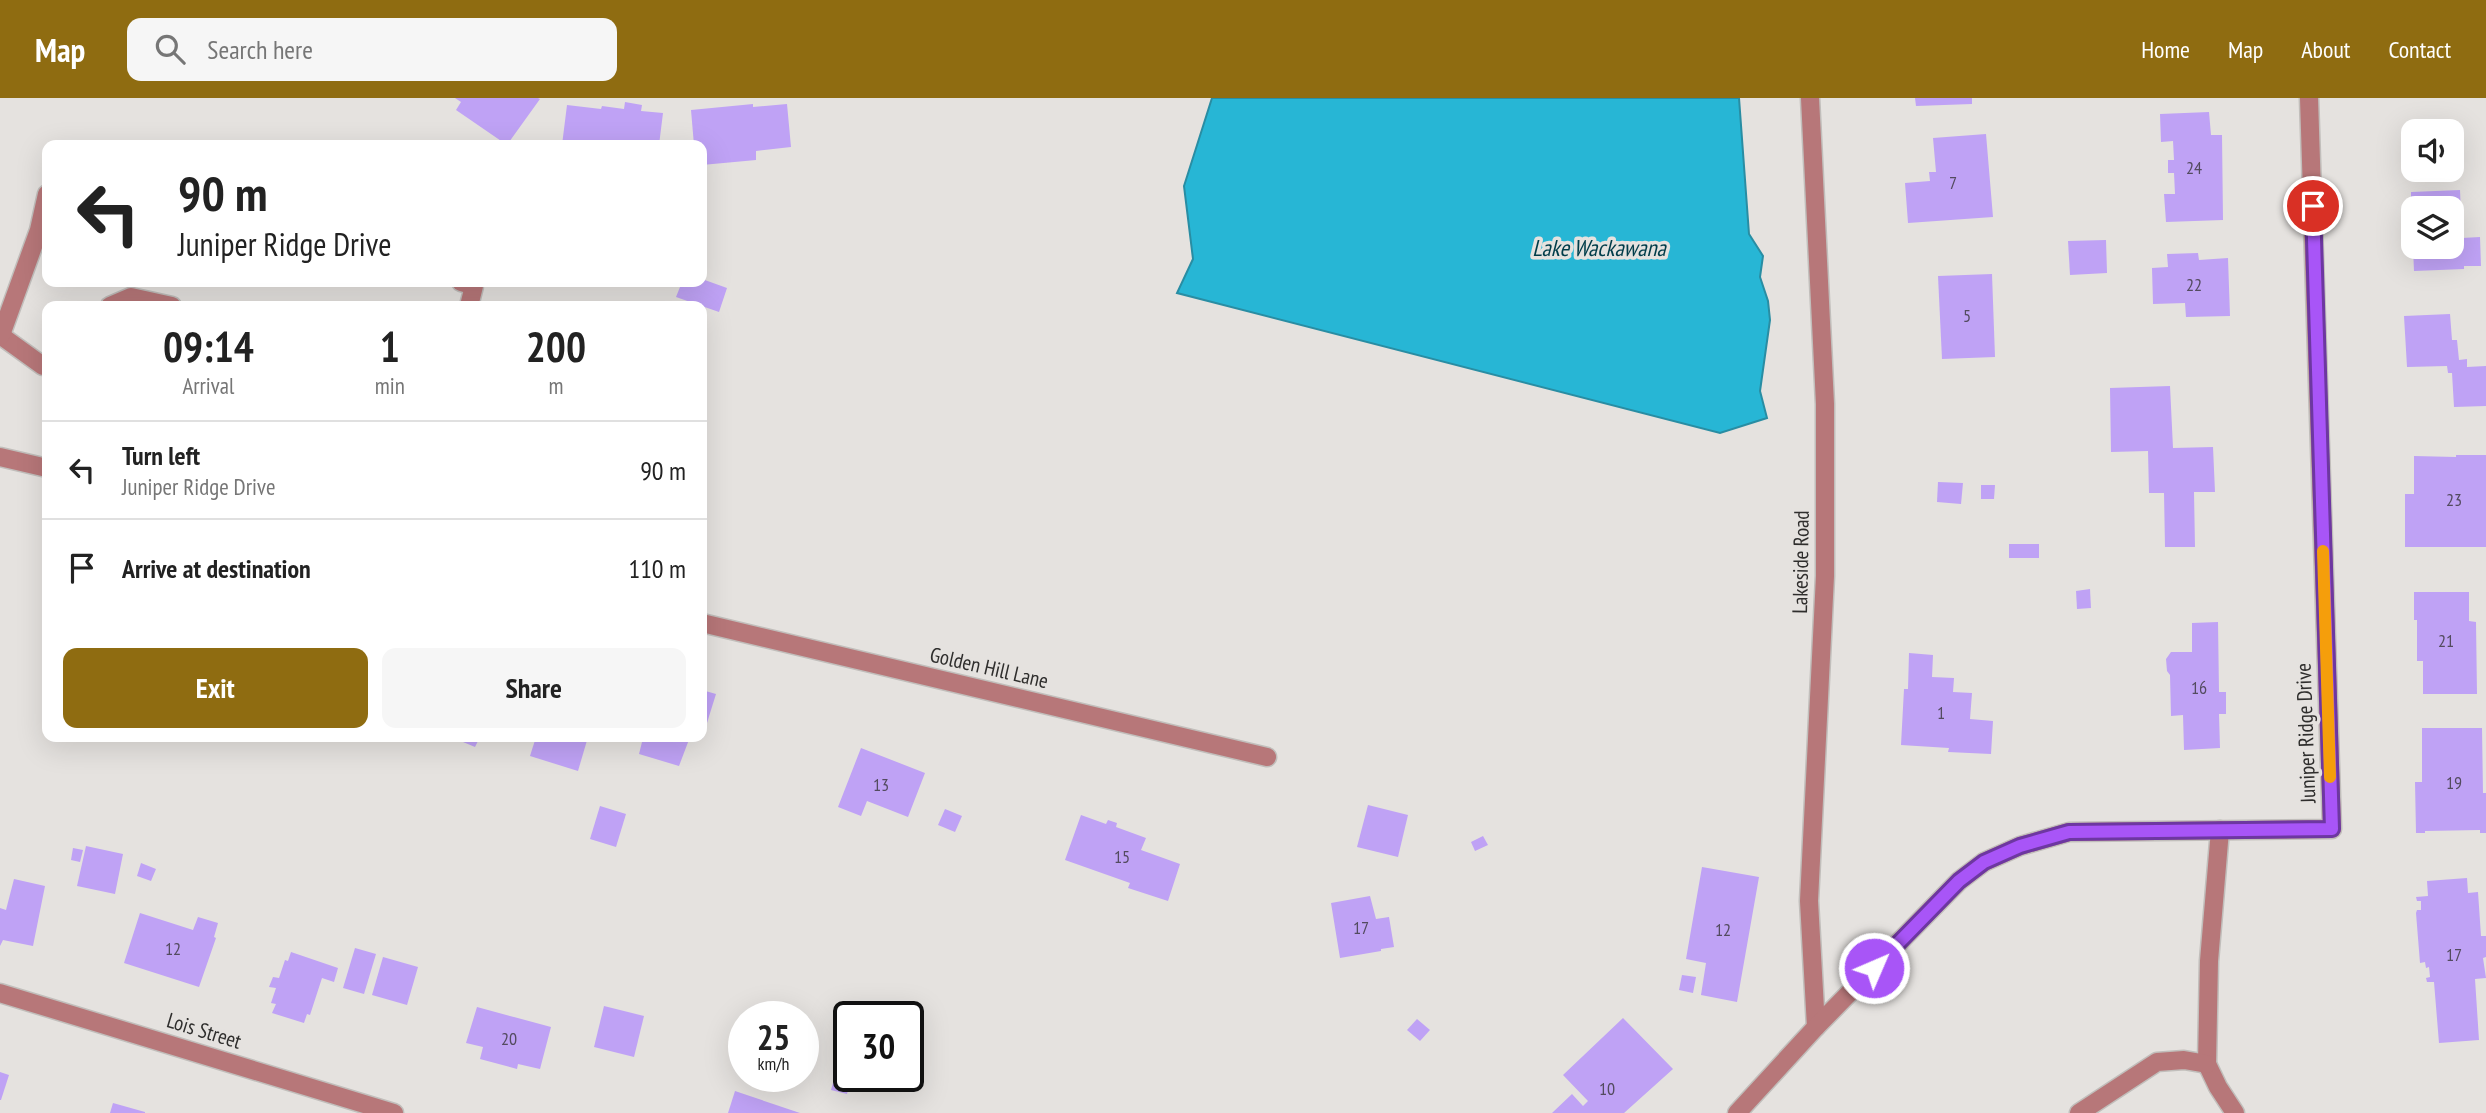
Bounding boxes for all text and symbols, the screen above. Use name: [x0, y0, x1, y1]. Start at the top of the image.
search box: [127, 18, 617, 81]
text: Map: [35, 28, 85, 71]
icon: search: [151, 30, 189, 68]
text: Search here: [207, 33, 313, 66]
text: Home: [2141, 34, 2190, 65]
text: Map: [2228, 34, 2263, 65]
text: About: [2301, 34, 2350, 65]
text: Contact: [2388, 34, 2451, 65]
map controls: [2401, 119, 2464, 259]
button: sound: [2401, 119, 2464, 182]
house number: 24: [2186, 156, 2202, 179]
text: 90 m: [178, 161, 267, 225]
icon: left: [63, 168, 154, 259]
house number: 7: [1949, 171, 1957, 194]
pin: [2283, 176, 2343, 236]
icon: arrive: [2294, 187, 2332, 225]
button: layers: [2401, 196, 2464, 259]
text: Juniper Ridge Drive: [178, 223, 391, 265]
water label: Lake Wackawana: [1532, 233, 1667, 262]
house number: 22: [2186, 273, 2202, 296]
house number: 5: [1963, 304, 1971, 327]
text: 09:14: [163, 319, 254, 374]
text: 1: [380, 319, 400, 374]
text: 200: [526, 319, 586, 374]
text: Arrival: [182, 371, 234, 400]
text: min: [375, 371, 405, 400]
text: m: [548, 371, 563, 400]
text: Turn left: [122, 439, 200, 472]
icon: left: [63, 451, 101, 489]
text: 90 m: [640, 454, 686, 487]
text: Juniper Ridge Drive: [122, 472, 275, 501]
house number: 23: [2446, 488, 2462, 511]
street label: Lakeside Road: [1786, 510, 1815, 614]
icon: arrive: [63, 549, 101, 587]
text: Arrive at destination: [122, 552, 311, 585]
text: 110 m: [628, 552, 686, 585]
house number: 21: [2438, 629, 2454, 652]
street label: Golden Hill Lane: [927, 641, 1051, 694]
button: Exit: [63, 648, 368, 728]
button: Share: [382, 648, 686, 728]
street label: Juniper Ridge Drive: [2290, 663, 2321, 804]
house number: 16: [2191, 676, 2207, 699]
house number: 1: [1937, 701, 1945, 724]
house number: 19: [2446, 771, 2462, 794]
house number: 13: [873, 773, 889, 796]
house number: 15: [1114, 845, 1130, 868]
house number: 17: [1353, 916, 1369, 939]
house number: 12: [1715, 918, 1731, 941]
position arrow: [1837, 931, 1911, 1005]
house number: 12: [165, 937, 181, 960]
house number: 17: [2446, 943, 2462, 966]
speed limit sign: 30: [833, 1001, 924, 1092]
street label: Lois Street: [164, 1006, 245, 1055]
text: 25: [757, 1014, 790, 1060]
house number: 20: [501, 1027, 517, 1050]
text: km/h: [758, 1052, 789, 1075]
house number: 10: [1599, 1077, 1615, 1100]

